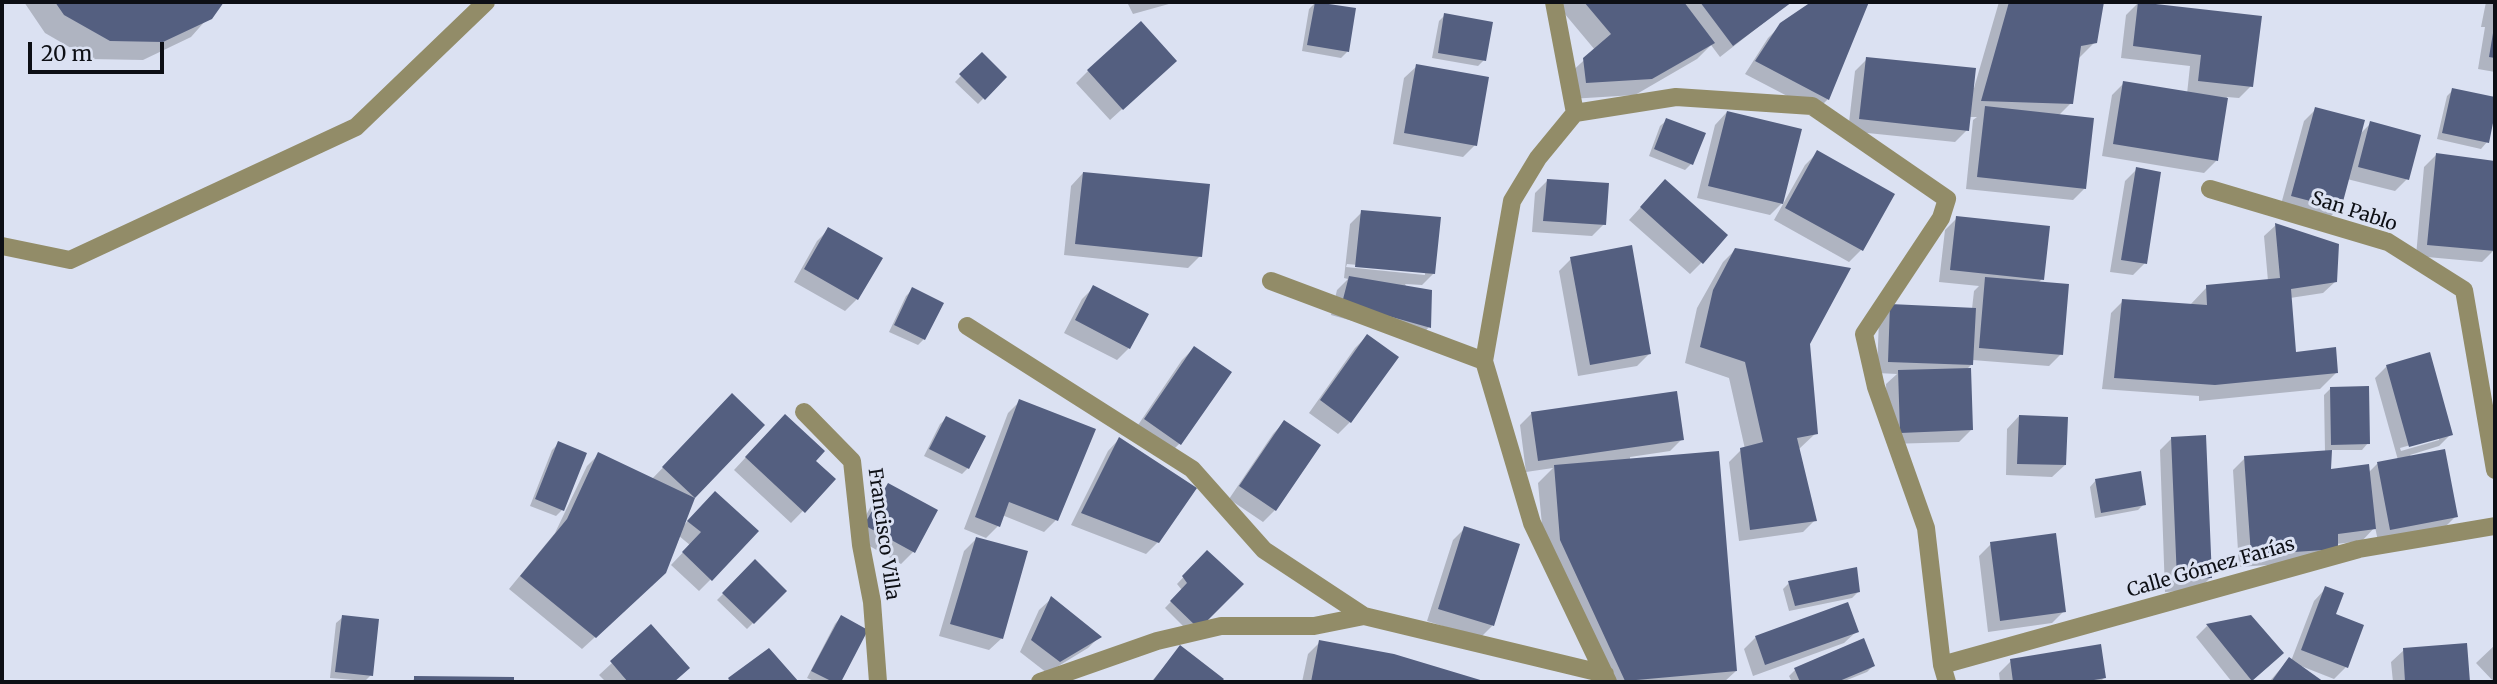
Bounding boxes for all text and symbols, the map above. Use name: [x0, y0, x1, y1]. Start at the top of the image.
scale bar: [32, 28, 168, 72]
text: 20 m: [41, 40, 92, 67]
street label: San Pablo: [2308, 187, 2400, 237]
street label: Francisco Villa: [862, 467, 904, 601]
street label: Calle Gómez Farías: [2125, 533, 2297, 603]

